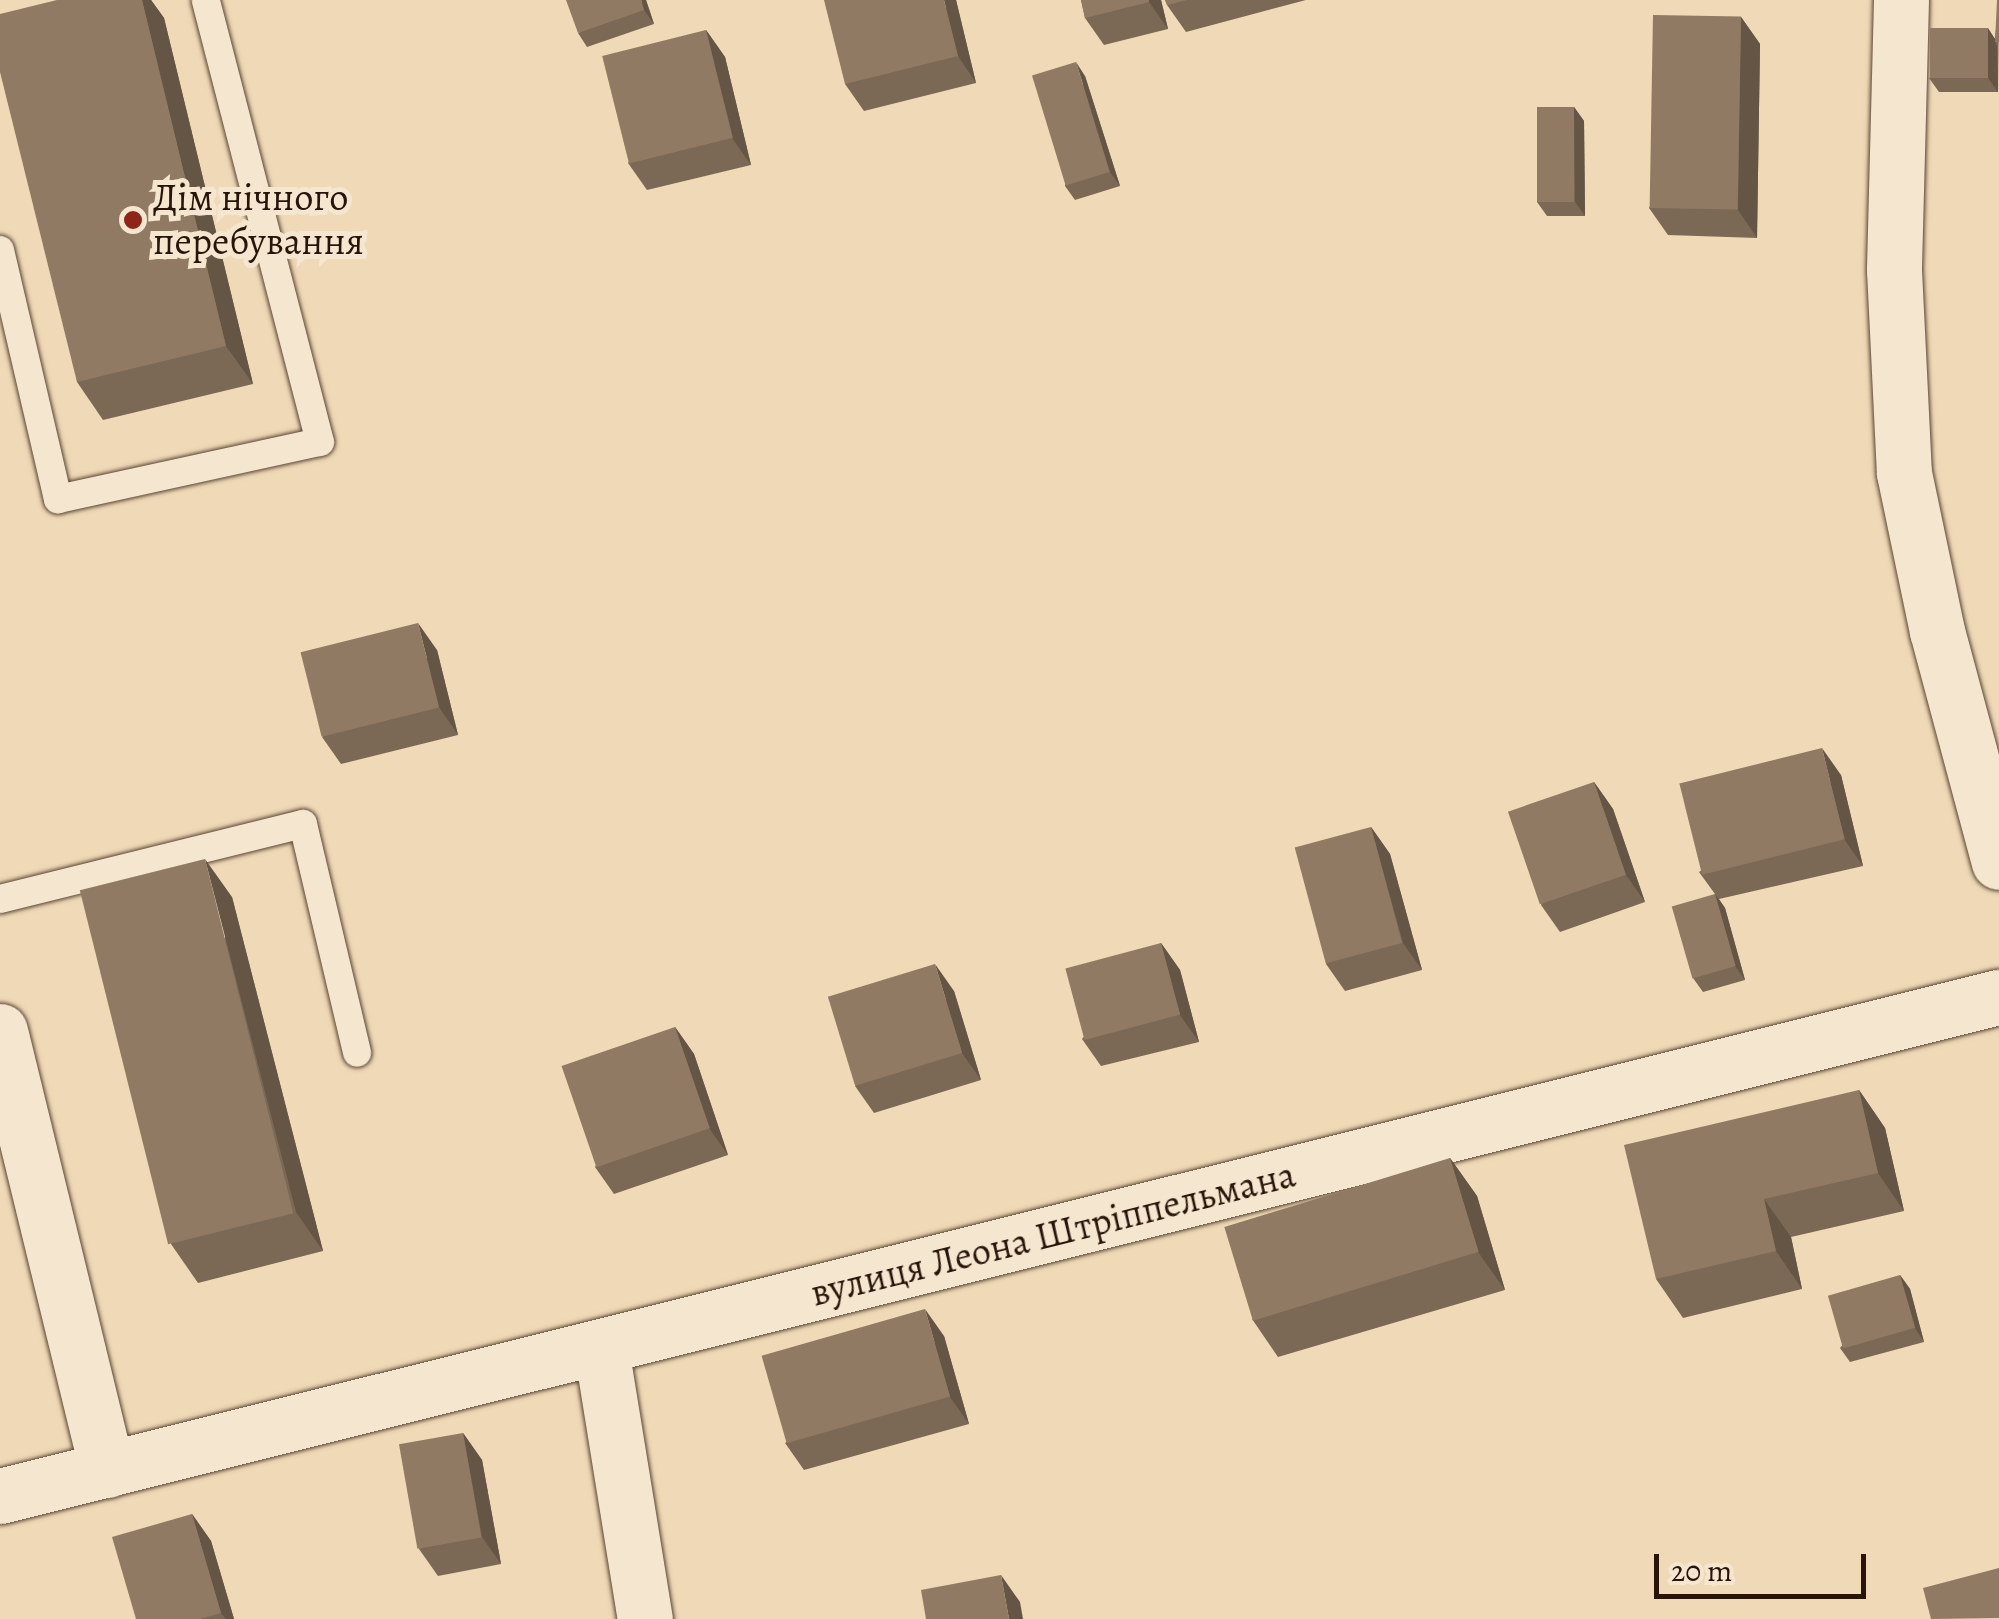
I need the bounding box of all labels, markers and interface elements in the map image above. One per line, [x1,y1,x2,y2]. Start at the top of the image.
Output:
place label: Дім нічного перебування [153,175,364,264]
marker: Дім нічного перебування [122,209,144,231]
street label: вулиця Леона Штріппельмана [806,1152,1300,1316]
scale bar [1659,1534,1872,1596]
text: 20 m [1671,1551,1732,1591]

